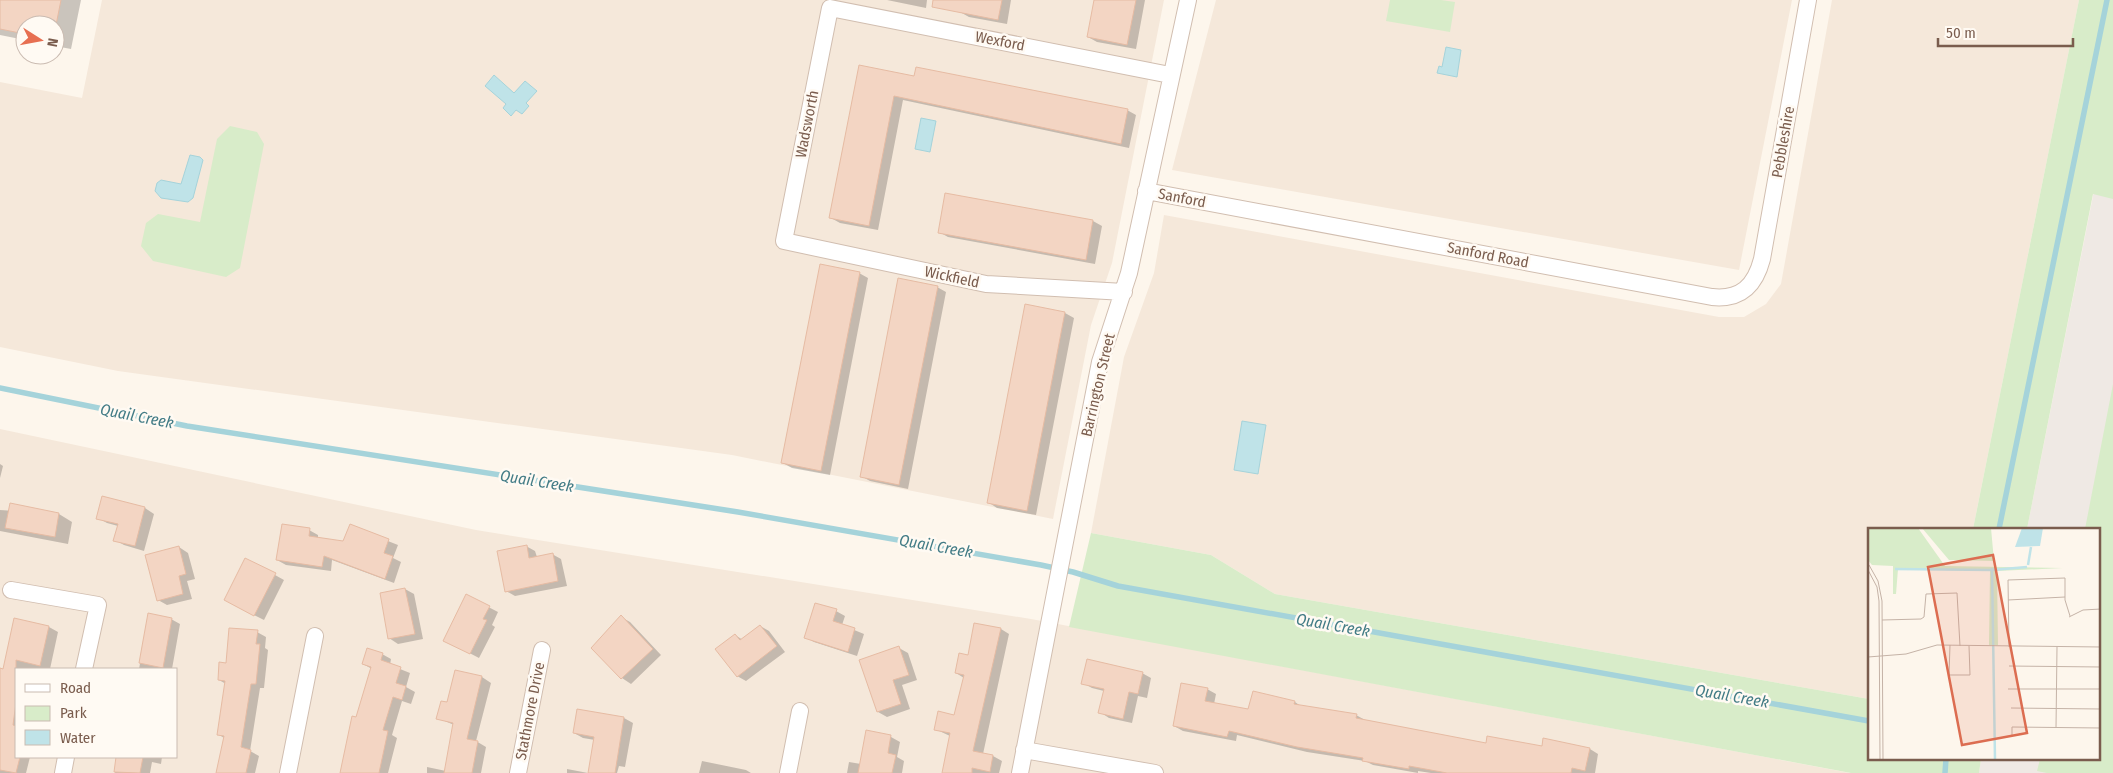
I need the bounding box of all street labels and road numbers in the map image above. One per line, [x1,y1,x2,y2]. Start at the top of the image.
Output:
street label: Wexford [974,27,1026,55]
street label: Wadsworth [792,89,822,159]
street label: Pebbleshire [1768,105,1798,179]
street label: Sanford [1157,185,1207,211]
street label: Sanford Road [1446,238,1530,272]
street label: Wickfield [923,262,981,292]
street label: Barrington Street [1077,331,1119,438]
street label: Stathmore Drive [512,661,548,761]

